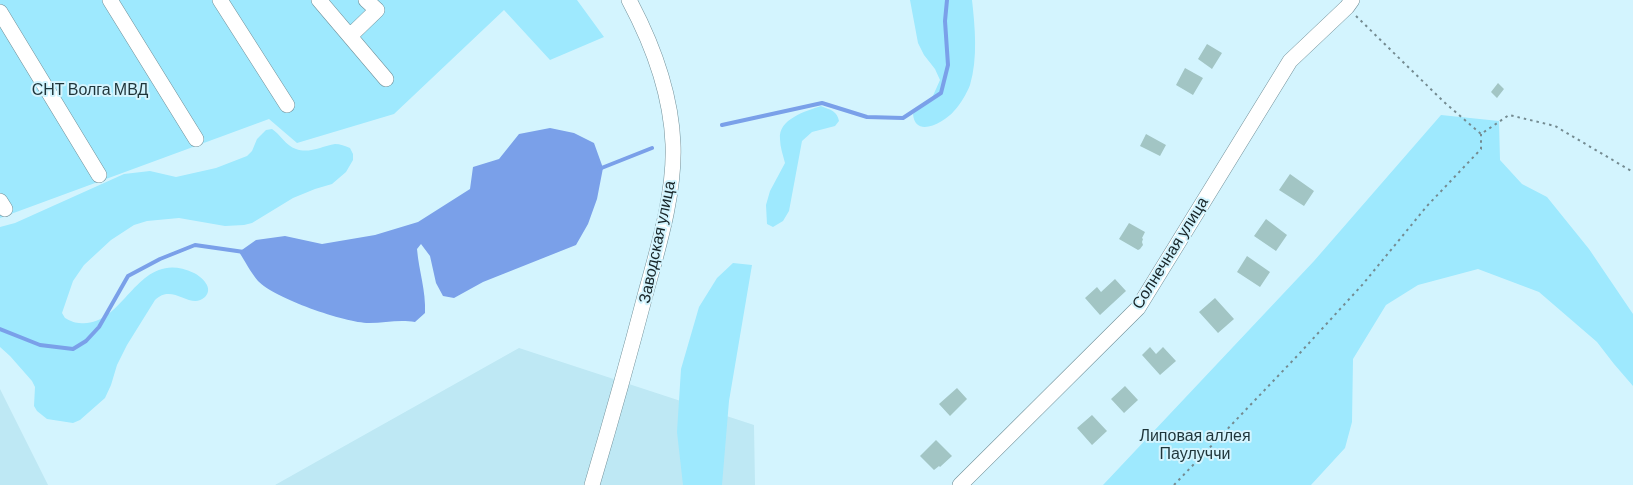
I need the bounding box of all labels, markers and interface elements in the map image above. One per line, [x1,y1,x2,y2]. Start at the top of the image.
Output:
park label: СНТ Волга МВД [32,80,148,100]
street label: Заводская улица [635,179,679,305]
street label: Солнечная улица [1128,193,1212,313]
park label: Липовая аллея Паулуччи [1139,426,1251,464]

